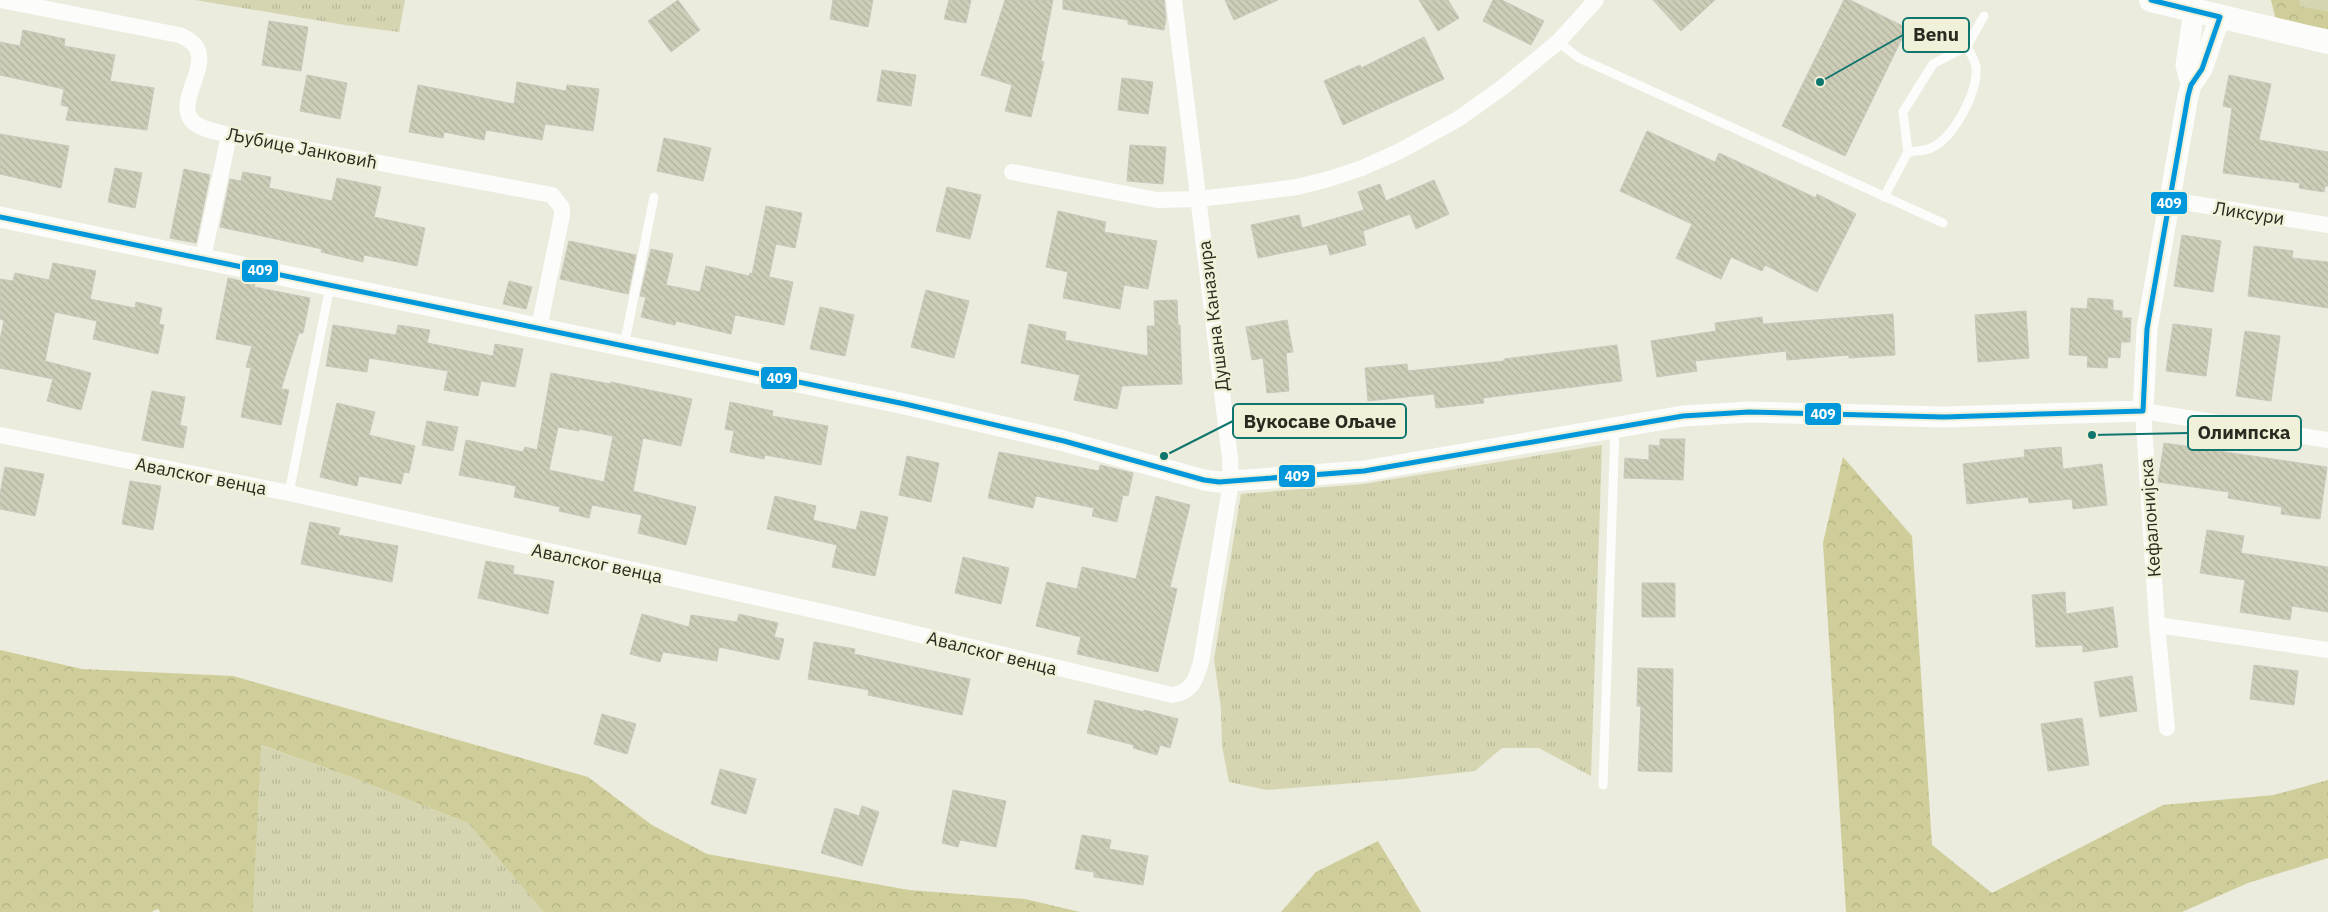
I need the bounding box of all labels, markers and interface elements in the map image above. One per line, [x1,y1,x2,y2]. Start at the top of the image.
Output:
callout: Benu [1903,18,1969,52]
text: Benu [1913,22,1959,46]
street label: Љубице Јанковић [225,122,379,174]
line badge: 409 [2150,191,2188,215]
text: 409 [2156,194,2182,212]
street label: Ликсури [2212,196,2286,230]
street label: Душана Каназира [1192,239,1234,393]
line badge: 409 [241,259,279,283]
text: 409 [247,261,273,279]
line badge: 409 [760,366,798,390]
text: 409 [766,369,792,387]
line badge: 409 [1804,402,1842,426]
callout: Вукосаве Ољаче [1233,404,1406,438]
text: 409 [1810,405,1836,423]
text: Вукосаве Ољаче [1244,409,1396,433]
callout: Олимпска [2188,416,2301,450]
text: Олимпска [2197,420,2291,444]
street label: Авалског венца [133,452,269,500]
street label: Кефалонијска [2134,457,2166,578]
line badge: 409 [1278,464,1316,488]
text: 409 [1284,467,1310,485]
street label: Авалског венца [529,538,665,588]
street label: Авалског венца [925,626,1060,680]

